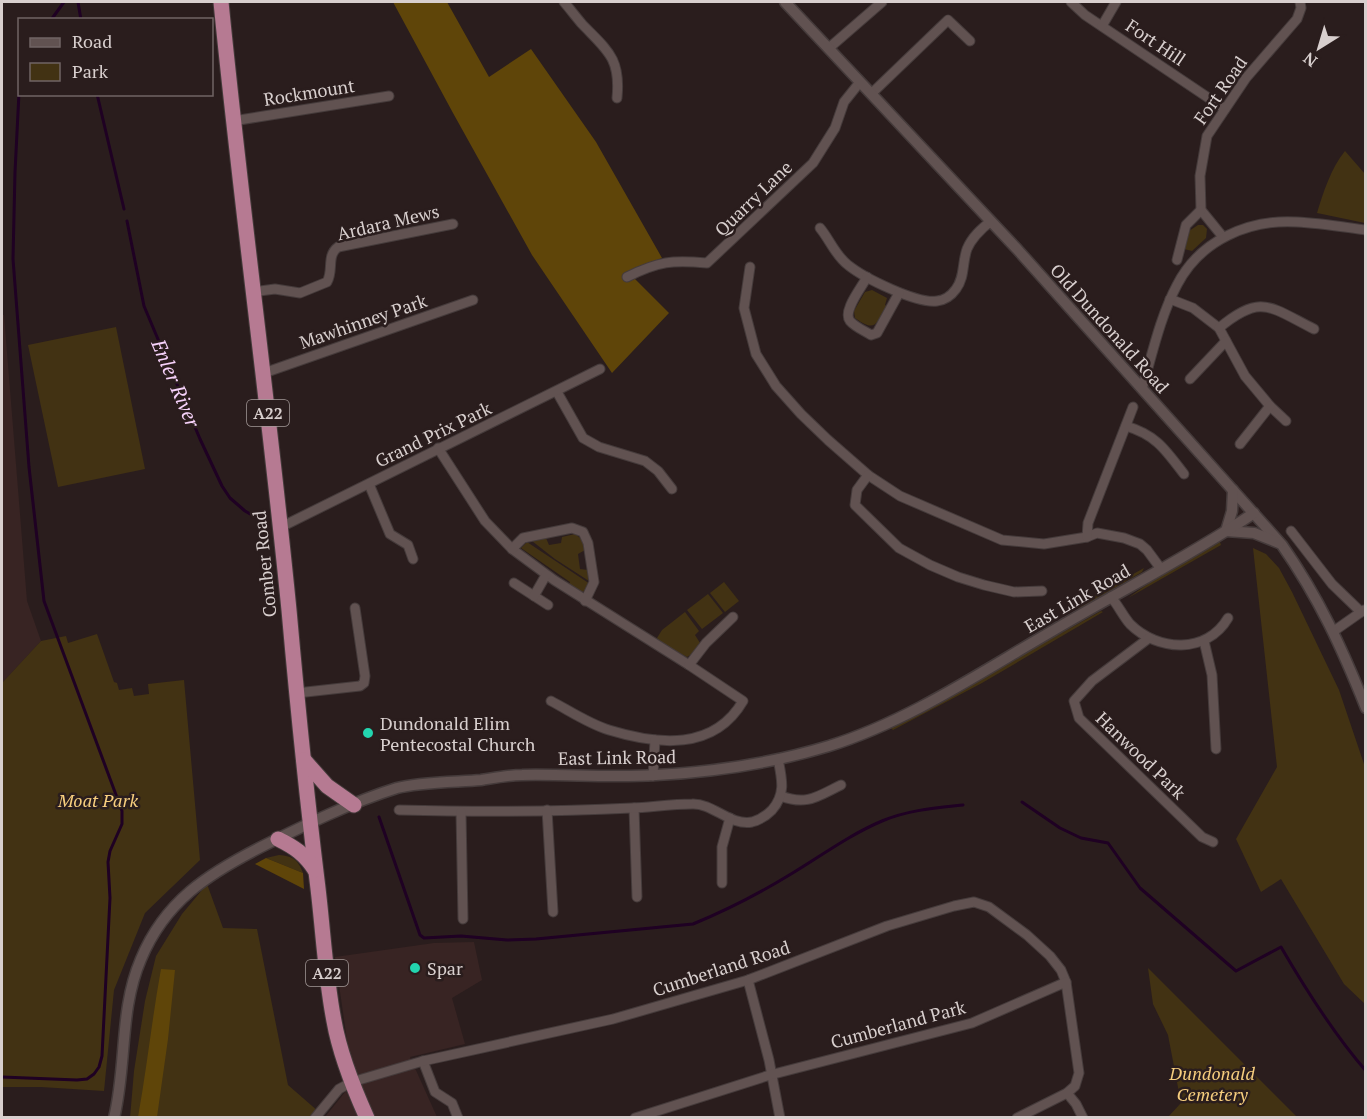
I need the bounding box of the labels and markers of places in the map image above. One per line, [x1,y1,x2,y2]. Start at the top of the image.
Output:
place label: Dundonald Elim Pentecostal Church [380,711,536,756]
marker: Dundonald Elim Pentecostal Church [361,726,375,740]
place label: Spar [427,956,463,980]
marker: Spar [408,961,422,975]

